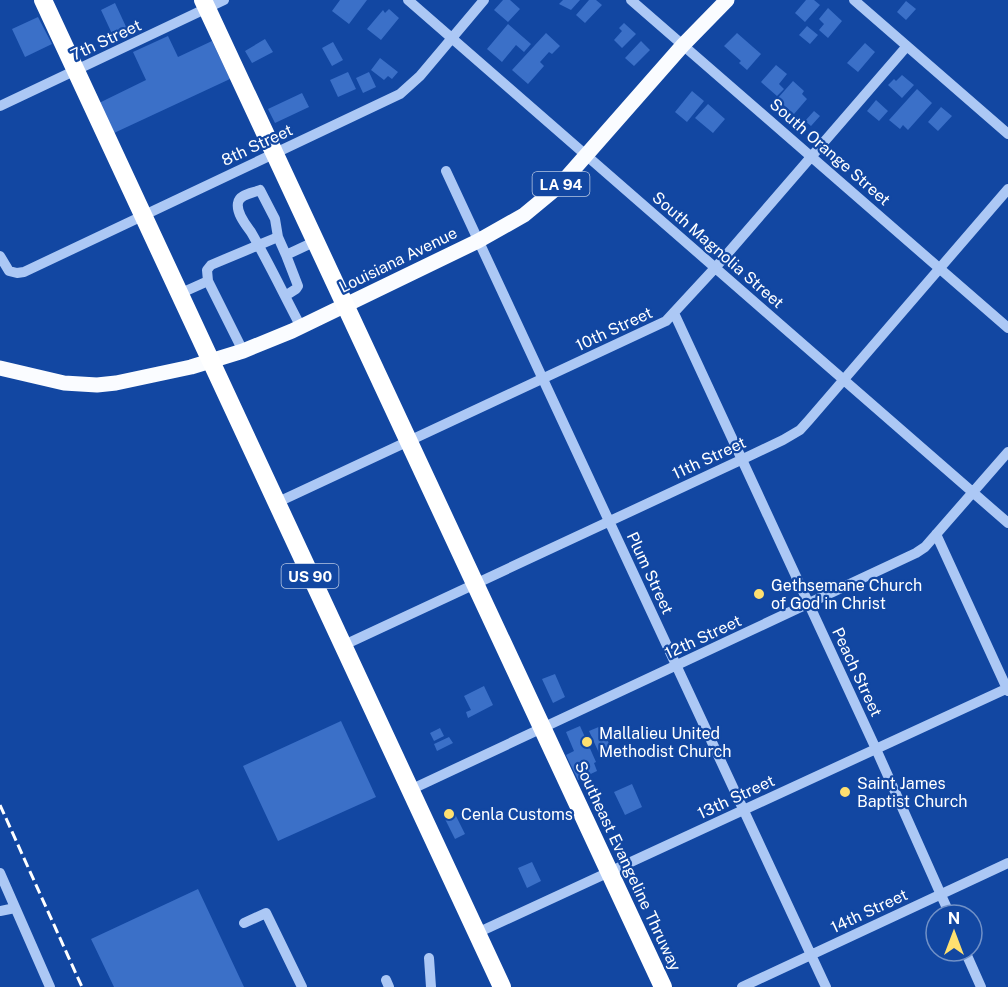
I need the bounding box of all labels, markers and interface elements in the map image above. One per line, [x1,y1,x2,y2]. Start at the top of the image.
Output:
street label: 7th Street [68,15,144,65]
street label: South Orange Street [766,95,894,209]
street label: 8th Street [218,120,296,170]
road number: LA 94 [532,172,590,196]
street label: South Magnolia Street [648,188,788,312]
street label: Louisiana Avenue [336,223,460,297]
street label: 10th Street [573,303,655,355]
street label: 11th Street [669,433,749,483]
street label: Plum Street [623,529,677,617]
road number: US 90 [282,564,338,588]
place label: Gethsemane Church of God in Christ [771,576,922,613]
marker: Gethsemane Church of God in Christ [752,587,766,601]
street label: 12th Street [662,611,744,663]
street label: Peach Street [828,624,886,720]
place label: Mallalieu United Methodist Church [599,724,731,761]
marker: Mallalieu United Methodist Church [580,735,594,749]
street label: Southeast Evangeline Thruway [571,758,685,974]
street label: 13th Street [695,771,777,823]
place label: Saint James Baptist Church [857,774,968,811]
marker: Saint James Baptist Church [838,785,852,799]
place label: Cenla Customs [461,805,573,824]
marker: Cenla Customs [442,807,456,821]
street label: 14th Street [828,885,910,937]
north arrow [924,903,984,963]
text: N [948,909,960,928]

